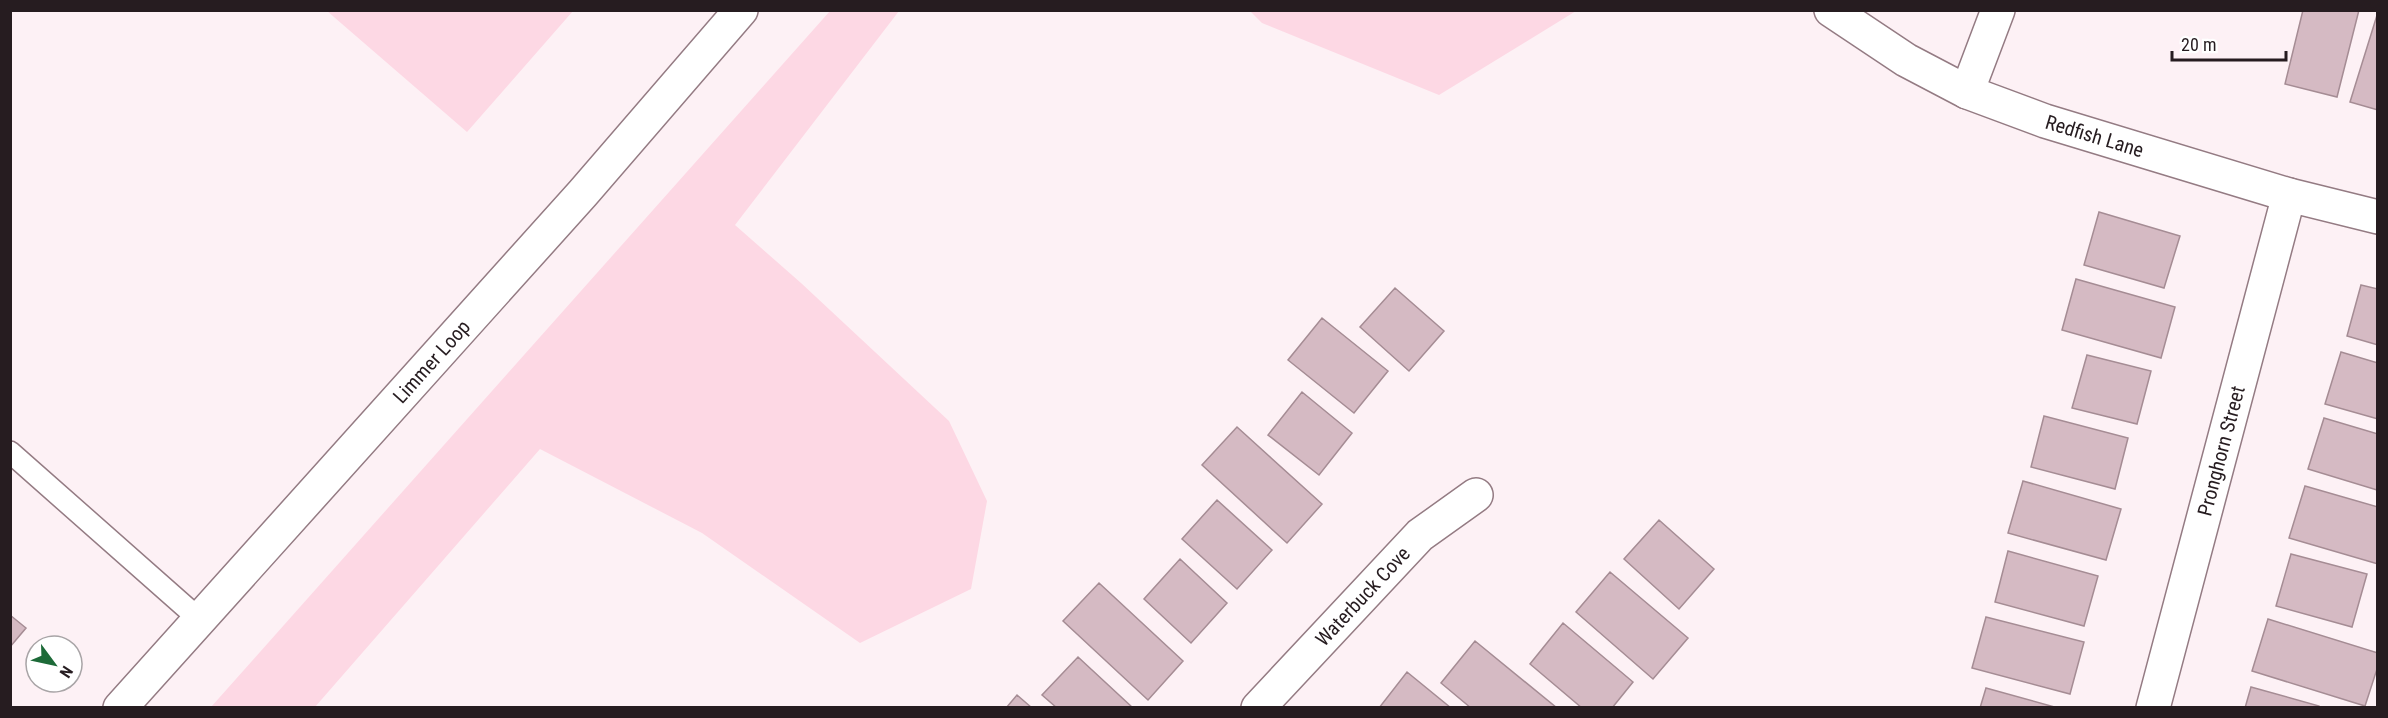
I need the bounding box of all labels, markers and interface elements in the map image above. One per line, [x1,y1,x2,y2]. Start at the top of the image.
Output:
scale bar [2172,24,2286,62]
text: 20 m [2181,34,2216,55]
street label: Redfish Lane [2043,110,2146,162]
street label: Limmer Loop [388,315,475,408]
street label: Pronghorn Street [2192,383,2250,519]
street label: Waterbuck Cove [1310,542,1415,651]
north arrow [24,634,84,694]
text: N [56,663,77,681]

